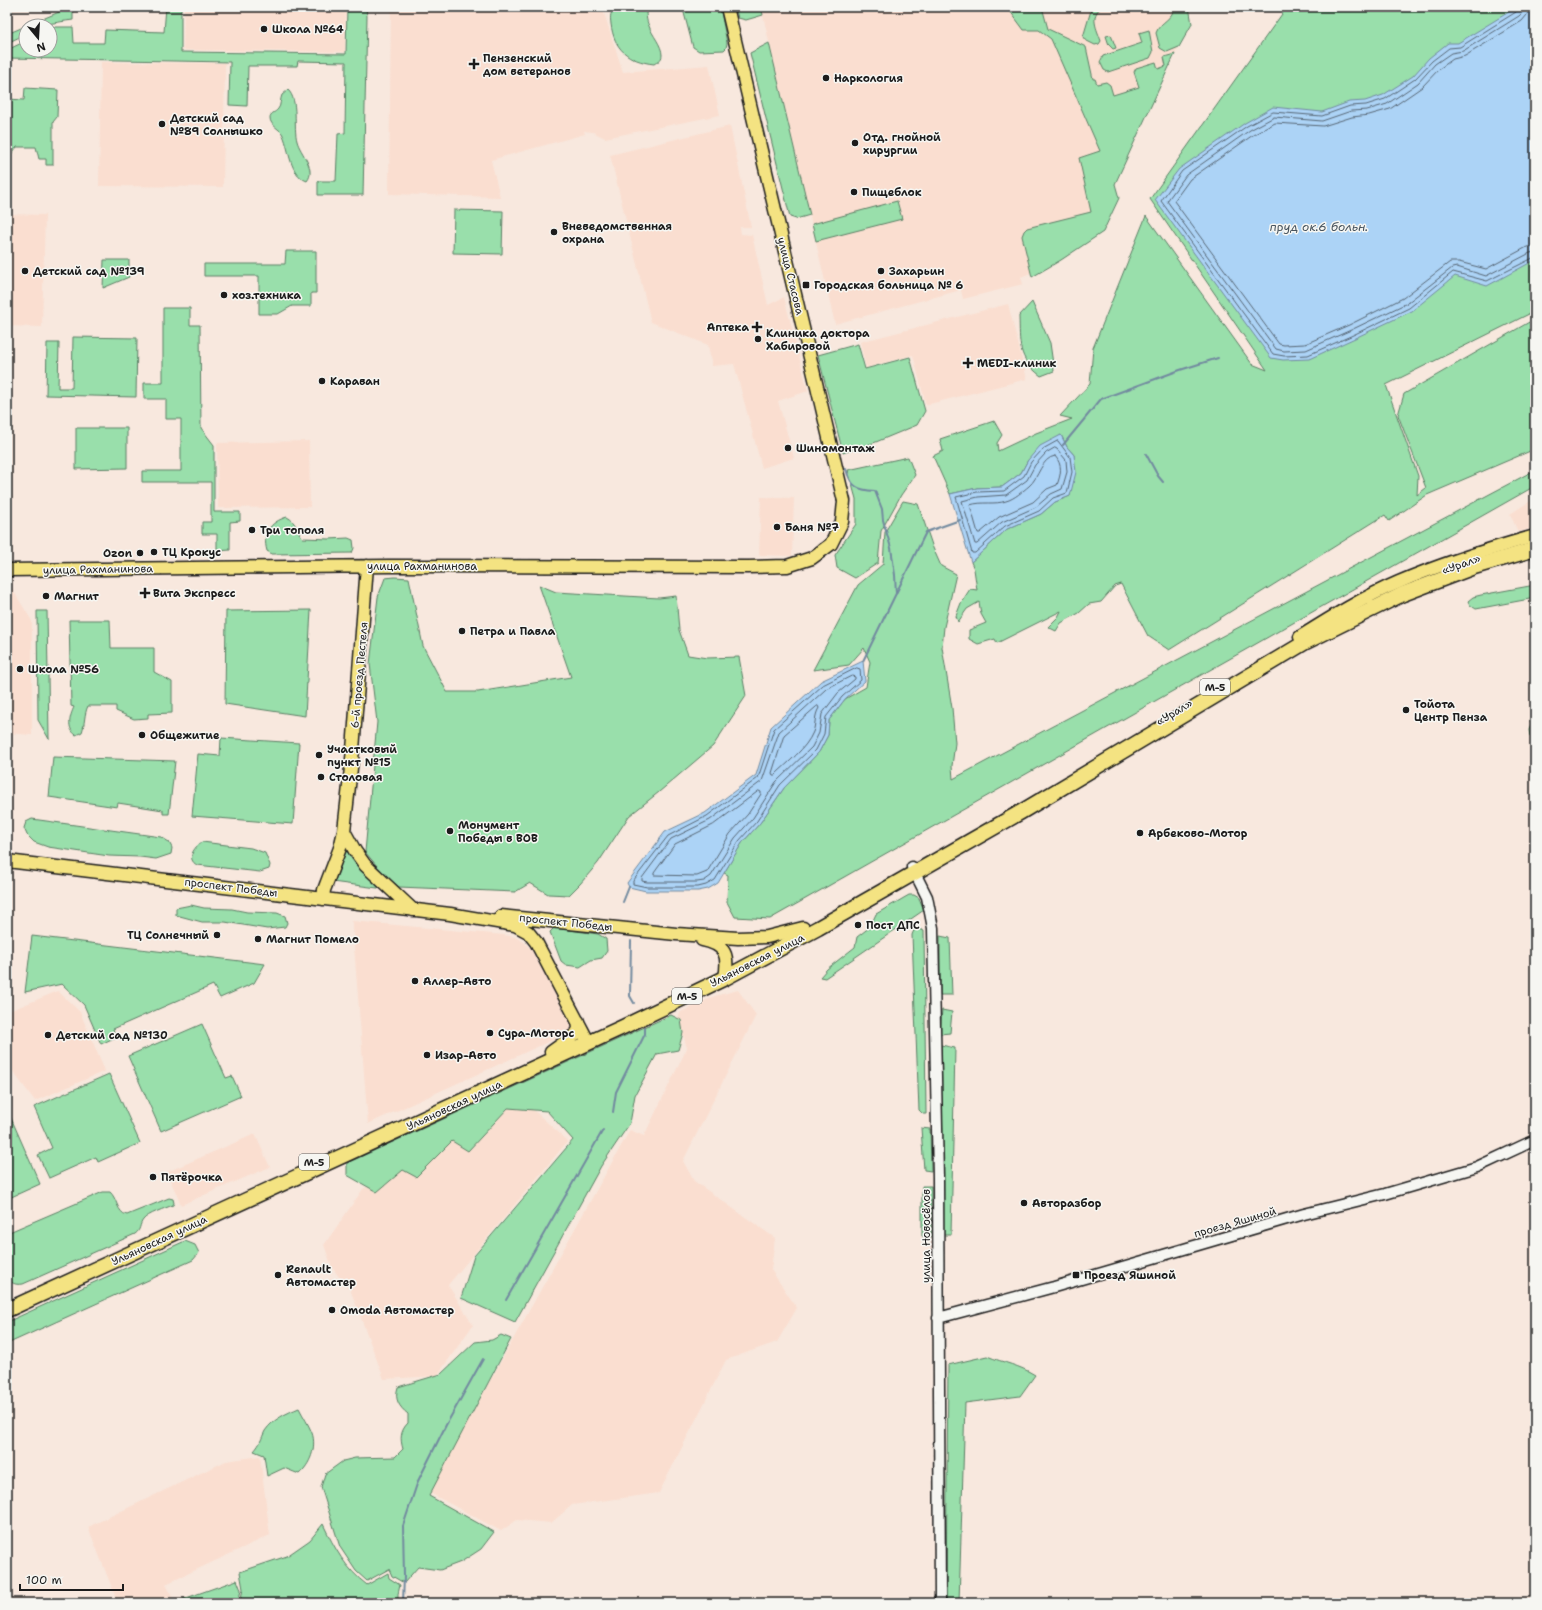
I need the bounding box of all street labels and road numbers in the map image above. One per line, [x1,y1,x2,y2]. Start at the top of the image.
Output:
street label: улица Стасова [774,236,807,317]
street label: «Урал» [1440,551,1482,578]
street label: улица Рахманинова [367,559,477,574]
street label: улица Рахманинова [43,561,153,578]
street label: 6-й проезд Пестеля [347,621,372,729]
road number: М-5 [1200,679,1230,695]
street label: «Урал» [1153,696,1195,729]
street label: проспект Победы [184,874,278,901]
street label: проспект Победы [519,910,613,935]
street label: Ульяновская улица [708,930,807,991]
road number: М-5 [672,988,702,1004]
street label: Ульяновская улица [404,1077,505,1134]
road number: М-5 [299,1154,329,1170]
street label: улица Новосёлов [919,1189,934,1283]
street label: проезд Яшиной [1192,1204,1278,1241]
street label: Ульяновская улица [109,1212,210,1269]

